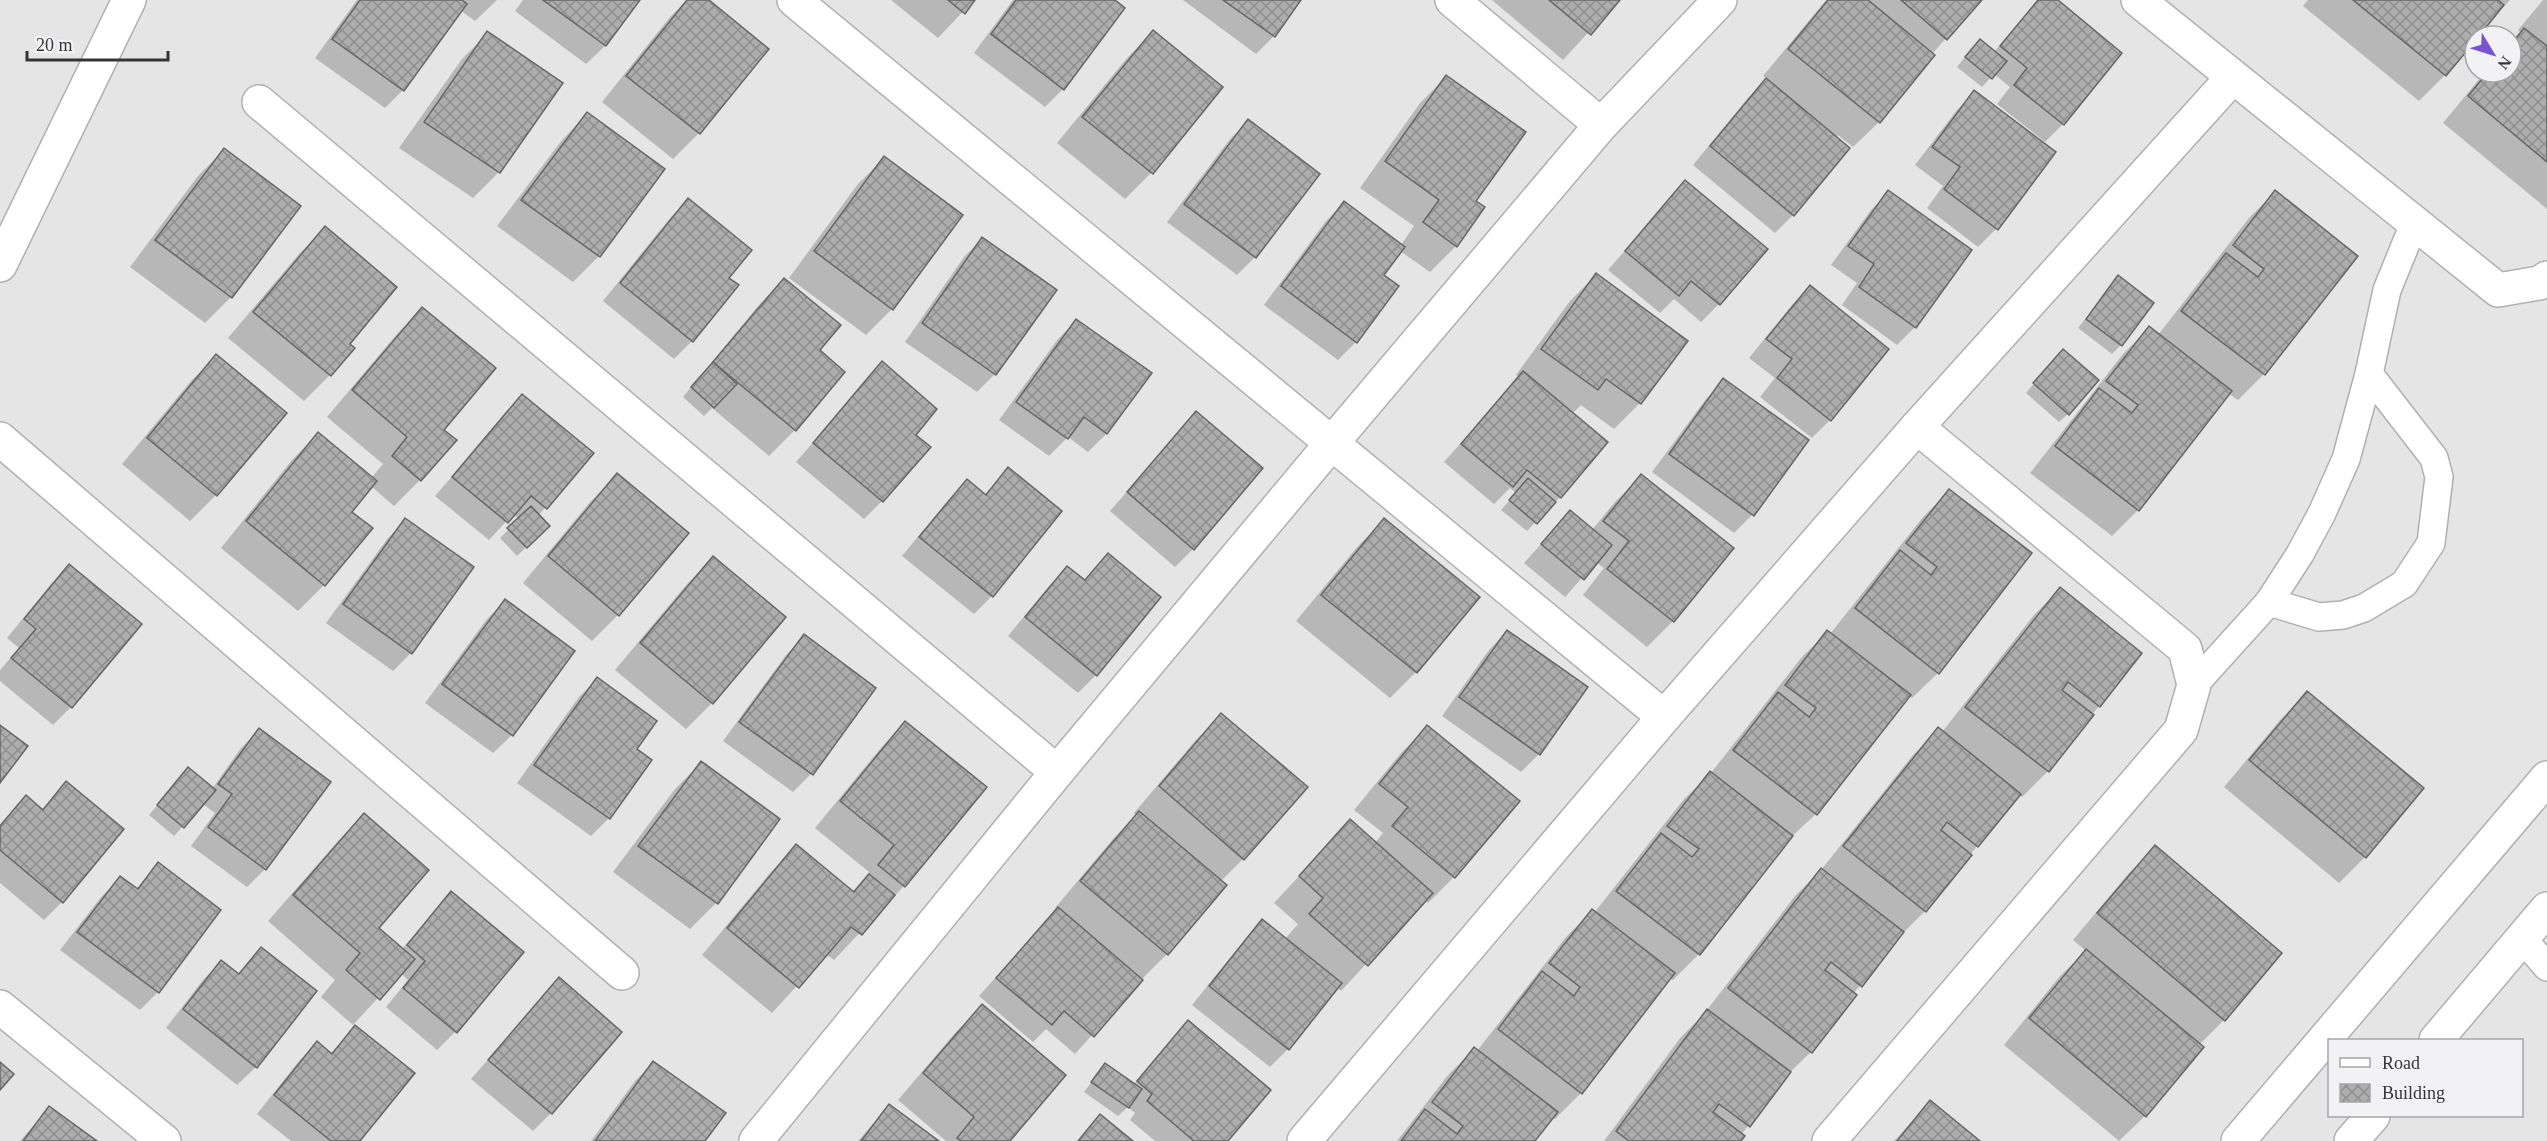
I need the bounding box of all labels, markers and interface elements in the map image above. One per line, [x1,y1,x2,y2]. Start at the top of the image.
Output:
scale bar [27,24,168,62]
north arrow [2463,24,2523,84]
text: 20 m [36,35,73,55]
text: N [2494,53,2515,73]
legend [2328,1039,2523,1117]
text: Road [2382,1053,2420,1073]
text: Building [2382,1083,2445,1103]

